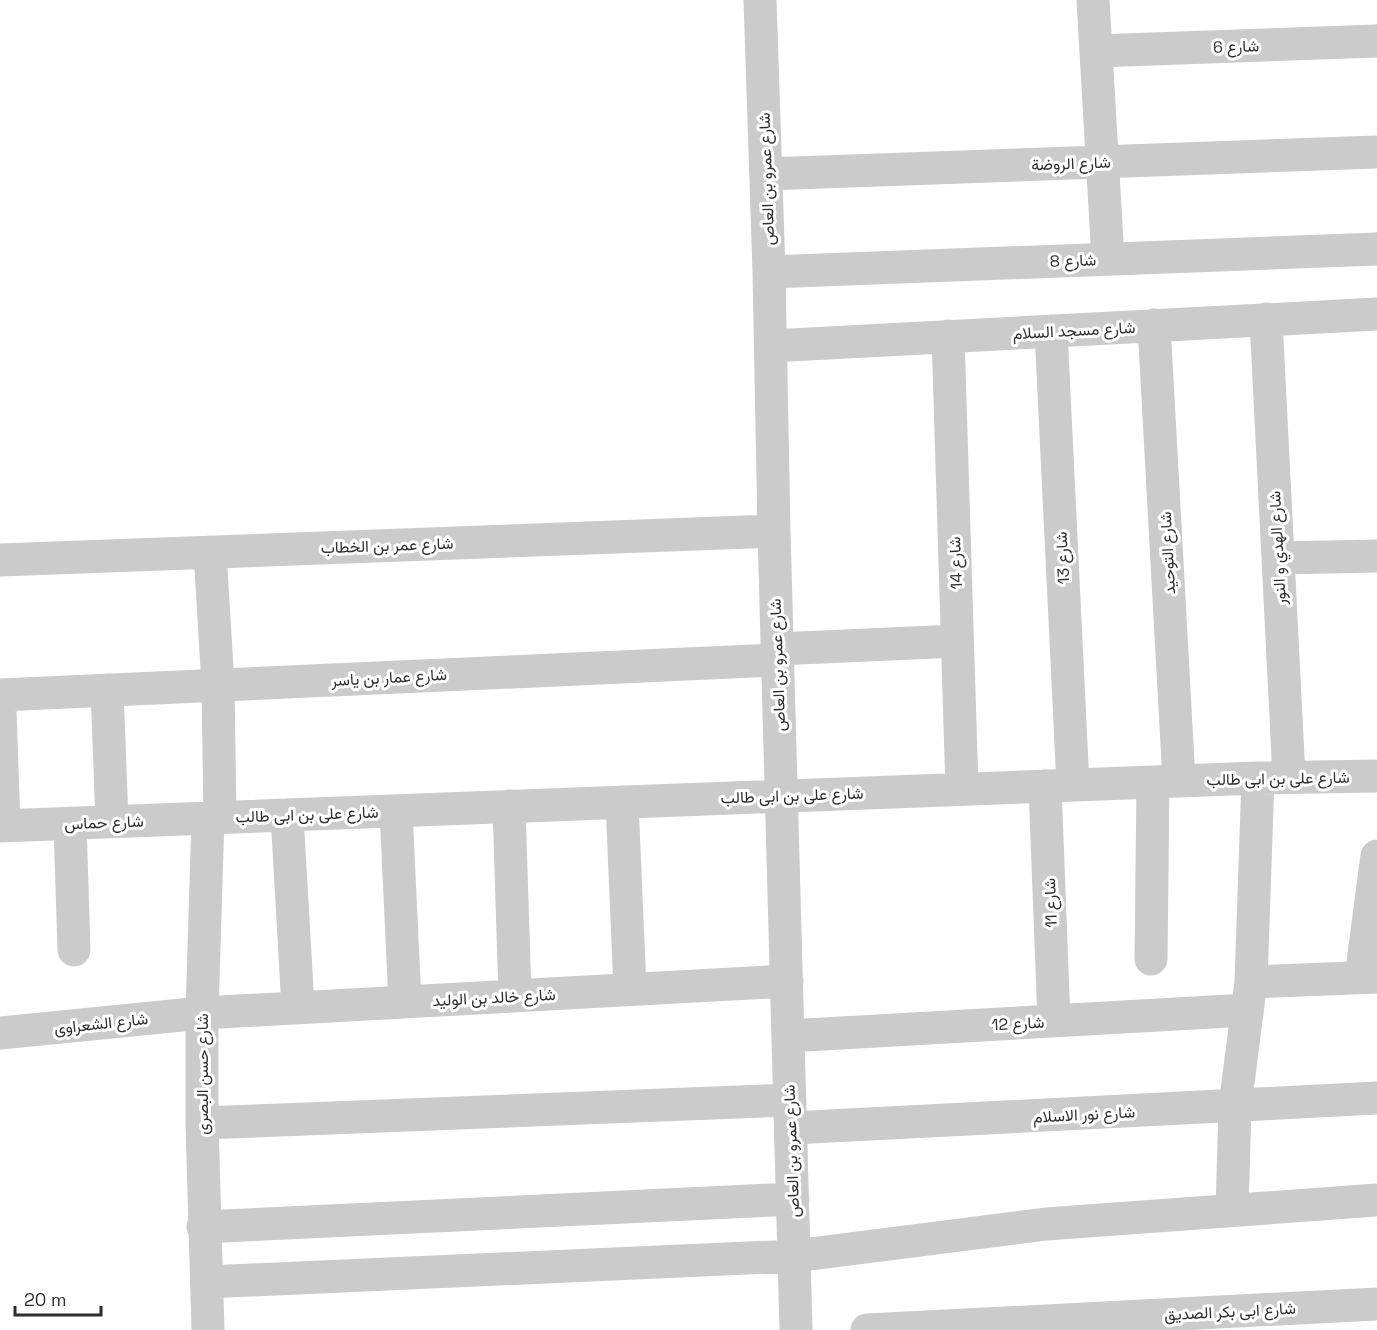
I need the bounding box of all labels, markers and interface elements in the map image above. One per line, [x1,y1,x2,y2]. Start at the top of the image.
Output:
street label: شارع 6 [1213,35,1259,59]
street label: شارع عمرو بن العاص [754,112,780,246]
street label: شارع الروضة [1031,152,1111,176]
street label: شارع 8 [1050,249,1097,273]
street label: شارع مسجد السلام [1012,317,1136,345]
street label: شارع الهدي و النور [1264,490,1294,606]
street label: شارع التوحيد [1155,511,1181,595]
street label: شارع 13 [1051,531,1075,585]
street label: شارع عمر بن الخطاب [320,533,454,559]
street label: شارع 14 [944,536,968,590]
street label: شارع عمرو بن العاص [765,598,791,732]
street label: شارع عمار بن ياسر [330,664,448,692]
street label: شارع على بن ابى طالب [1206,767,1350,791]
street label: شارع على بن ابى طالب [720,783,864,809]
street label: شارع على بن ابى طالب [235,802,379,828]
street label: شارع حماس [64,811,144,835]
street label: شارع 11 [1039,878,1063,928]
street label: شارع خالد بن الوليد [432,984,556,1012]
street label: شارع الشعراوى [53,1008,149,1040]
street label: شارع 12 [991,1012,1045,1036]
street label: شارع حسن البصرى [192,1013,214,1135]
street label: شارع عمرو بن العاص [779,1084,805,1218]
street label: شارع نور الاسلام [1032,1101,1136,1129]
scale bar [15,1279,100,1317]
text: 20 m [24,1288,67,1311]
street label: شارع ابى بكر الصديق [1164,1298,1296,1326]

